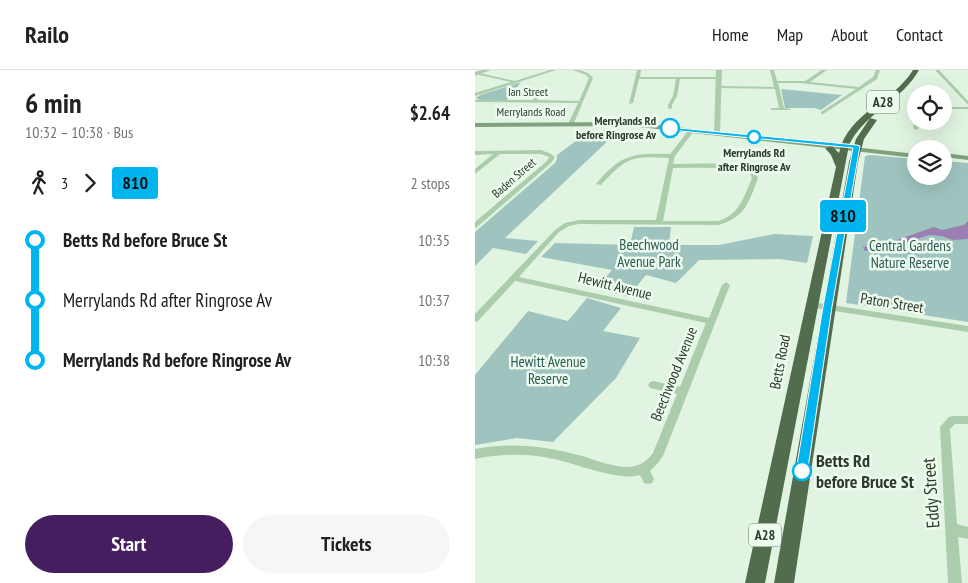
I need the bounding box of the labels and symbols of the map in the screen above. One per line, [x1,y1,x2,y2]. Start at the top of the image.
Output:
street label: Ian Street [508,84,549,99]
road number: A28 [867,91,899,114]
street label: Merrylands Road [497,104,565,119]
place label: Merrylands Rd before Ringrose Av [576,113,656,142]
marker: Merrylands Rd before Ringrose Av [660,118,680,138]
marker: Merrylands Rd after Ringrose Av [747,130,761,144]
place label: Merrylands Rd after Ringrose Av [718,145,791,174]
street label: Baden Street [489,154,539,201]
line badge: 810 [814,200,872,232]
park label: Beechwood Avenue Park [617,235,681,271]
park label: Central Gardens Nature Reserve [869,236,951,272]
street label: Hewitt Avenue [576,267,654,304]
street label: Paton Street [859,288,925,317]
street label: Beechwood Avenue [646,324,701,424]
street label: Betts Road [765,333,794,391]
park label: Hewitt Avenue Reserve [510,352,586,388]
place label: Betts Rd before Bruce St [816,449,915,493]
street label: Eddy Street [917,457,944,529]
marker: Betts Rd before Bruce St [792,461,812,481]
road number: A28 [749,524,781,546]

